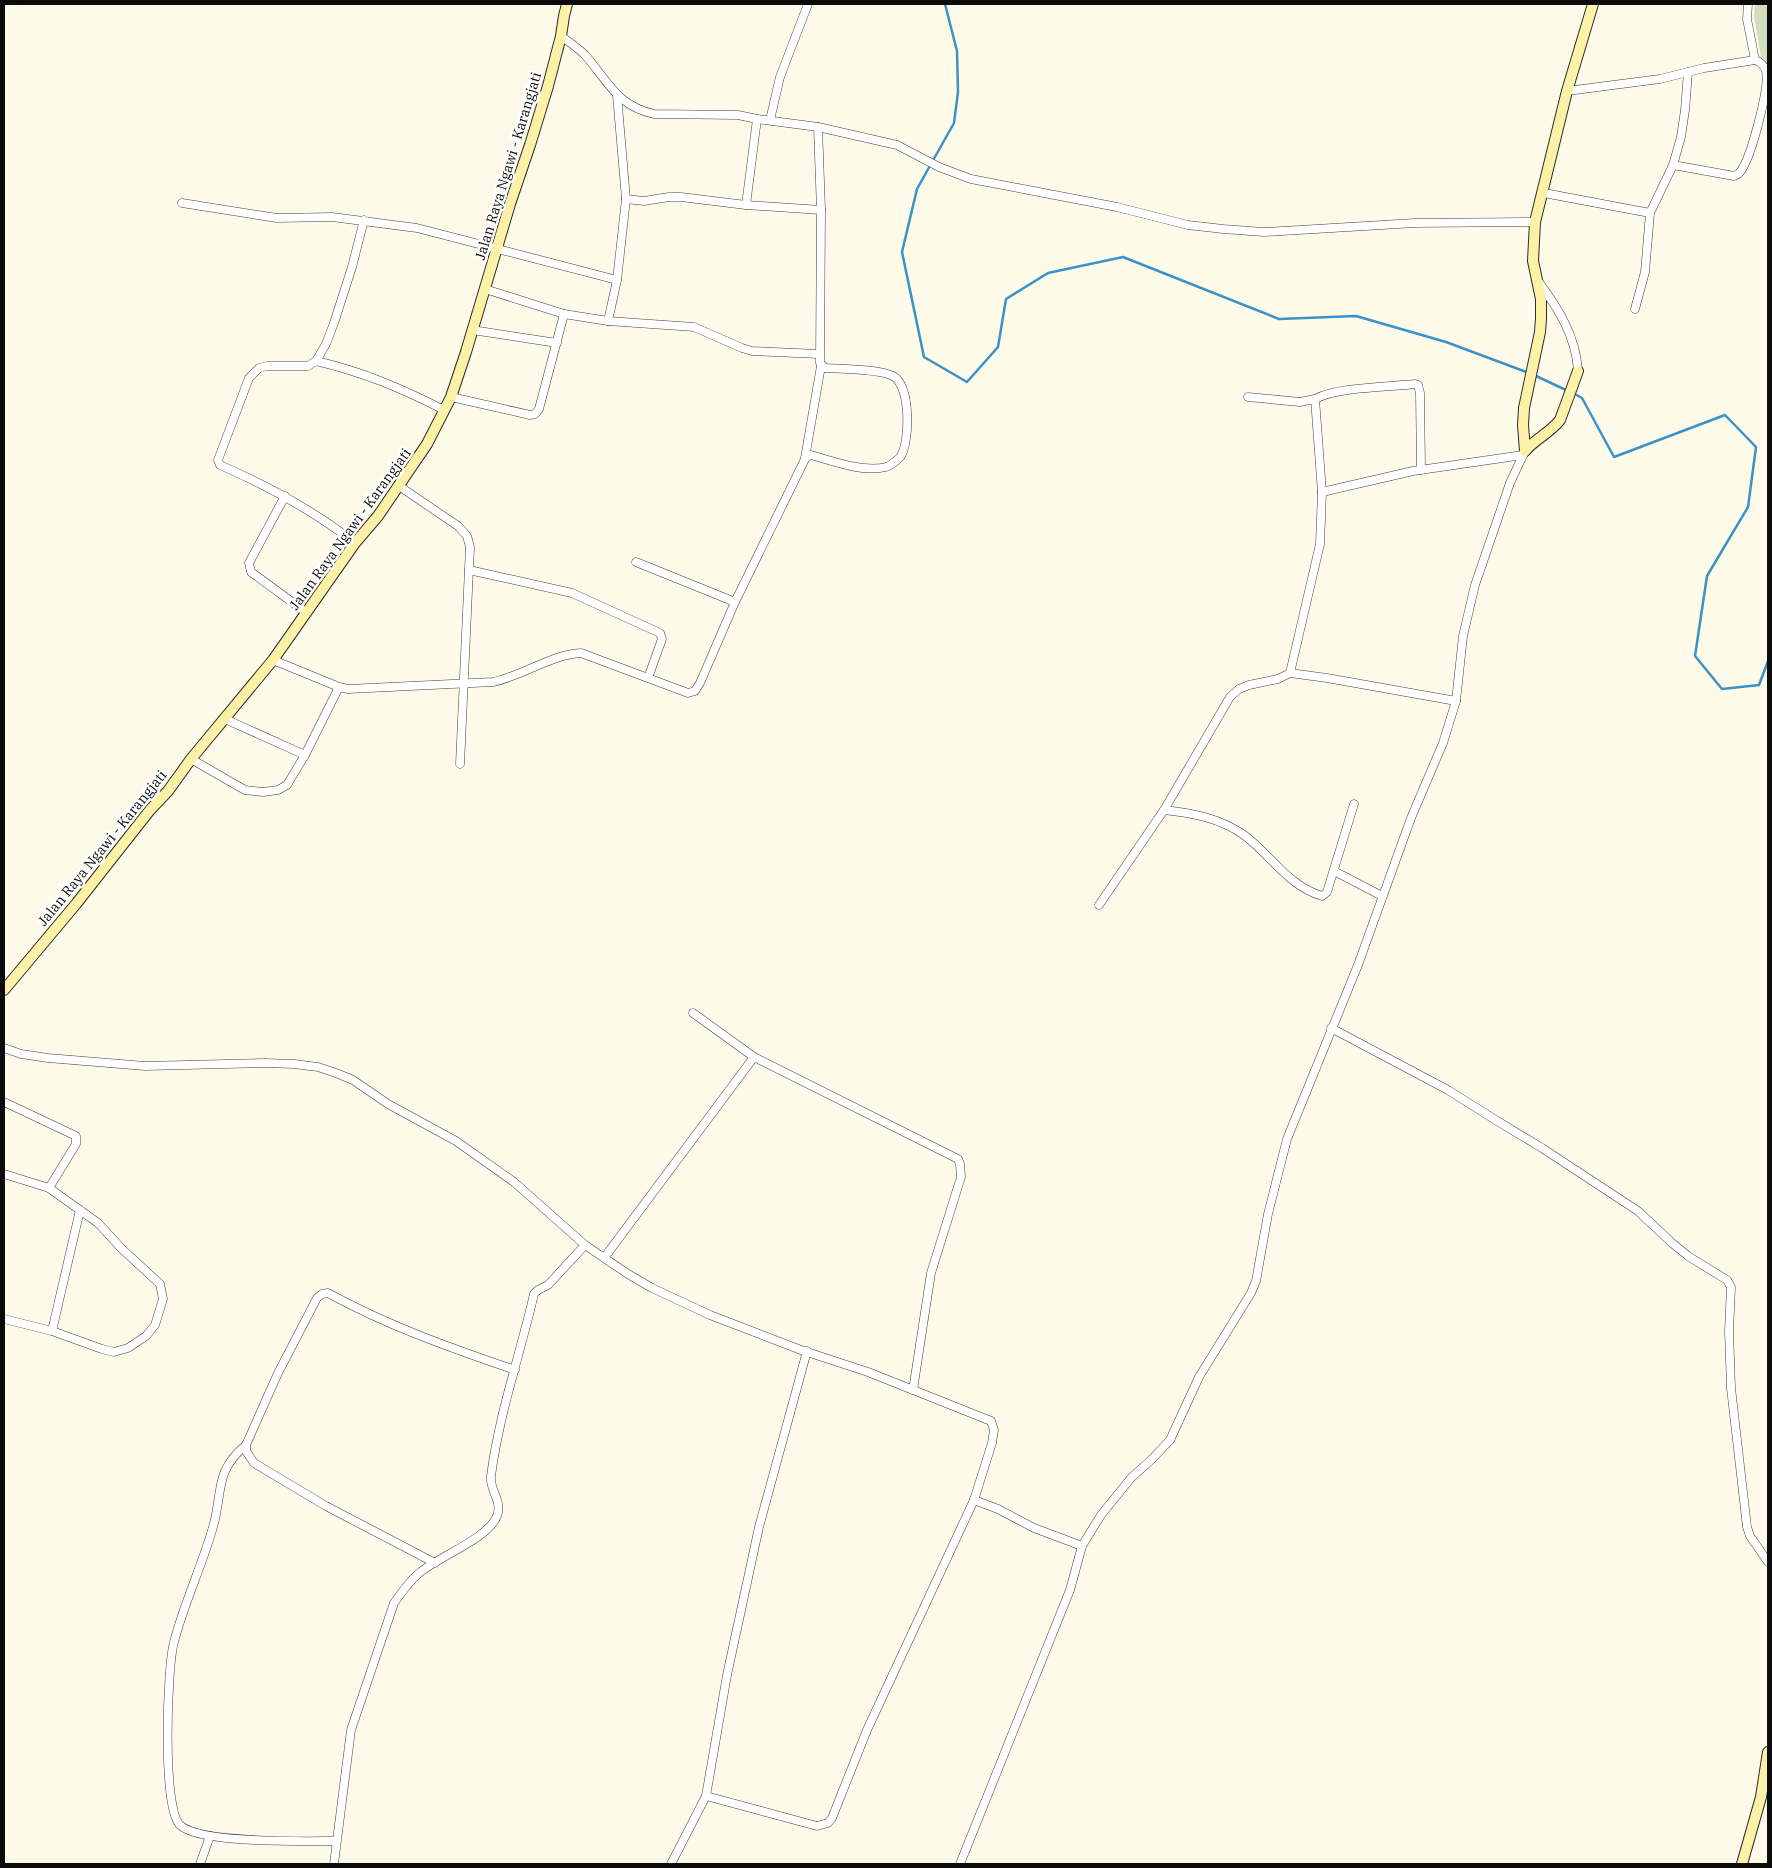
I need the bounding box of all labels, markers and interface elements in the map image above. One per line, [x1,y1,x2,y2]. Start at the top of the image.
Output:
street label: Jalan Raya Ngawi - Karangjati [471,70,545,262]
street label: Jalan Raya Ngawi - Karangjati [285,445,415,613]
street label: Jalan Raya Ngawi - Karangjati [34,766,170,930]

